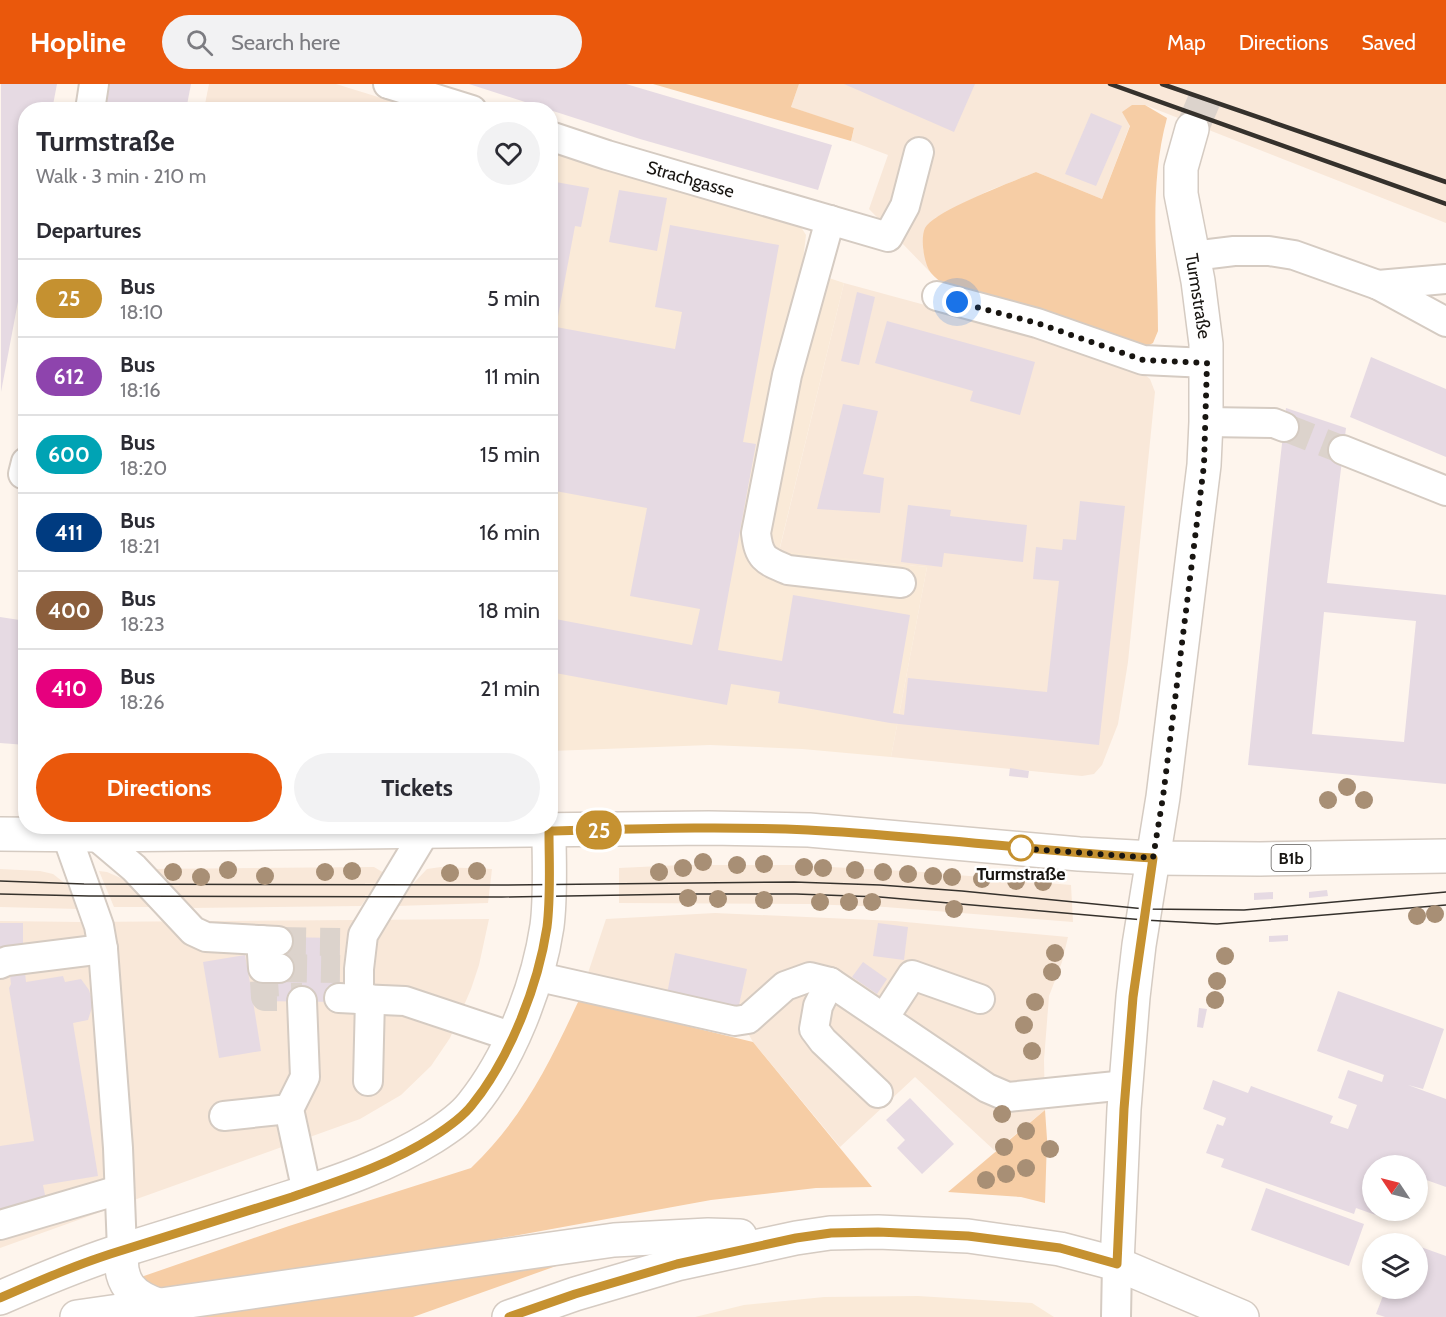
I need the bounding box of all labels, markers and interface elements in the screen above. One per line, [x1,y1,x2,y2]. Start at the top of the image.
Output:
search box [162,15,582,69]
text: Hopline [30,25,126,59]
icon: search [183,26,216,59]
text: Search here [231,29,340,56]
text: Map [1167,30,1206,55]
text: Directions [1239,30,1328,55]
text: Saved [1361,30,1416,55]
button: heart [477,122,540,185]
text: Turmstraße [36,124,175,158]
street label: Strachgasse [644,156,737,203]
text: Walk · 3 min · 210 m [36,164,206,188]
text: Departures [36,217,141,244]
street label: Turmstraße [1180,252,1216,340]
text: Bus [120,273,155,300]
text: 5 min [487,285,540,312]
text: 25 [58,286,80,311]
your location [942,287,972,317]
text: 18:10 [120,300,163,324]
text: Bus [120,351,155,378]
text: 11 min [484,363,540,390]
text: 612 [54,364,84,389]
text: 18:16 [120,378,161,402]
text: Bus [120,429,155,456]
text: 15 min [480,441,540,468]
text: 600 [48,442,90,467]
text: 18:20 [120,456,167,480]
text: Bus [120,507,155,534]
text: 16 min [479,519,540,546]
text: 411 [55,520,83,545]
text: 18:21 [120,534,160,558]
text: Bus [121,585,156,612]
text: 18 min [478,597,540,624]
text: 400 [48,598,91,623]
text: 18:23 [121,612,165,636]
text: Bus [120,663,155,690]
text: 21 min [480,675,540,702]
text: 410 [51,676,87,701]
text: 18:26 [120,690,165,714]
button: Directions [36,753,282,822]
button: Tickets [294,753,540,822]
line badge: 25 [572,810,626,850]
text: 25 [588,818,610,843]
marker: Turmstraße [1008,835,1034,861]
road number: B1b [1272,845,1310,871]
place label: Turmstraße [976,863,1066,885]
north arrow [1362,1155,1428,1221]
map controls [1362,1155,1428,1299]
button: layers [1362,1233,1428,1299]

